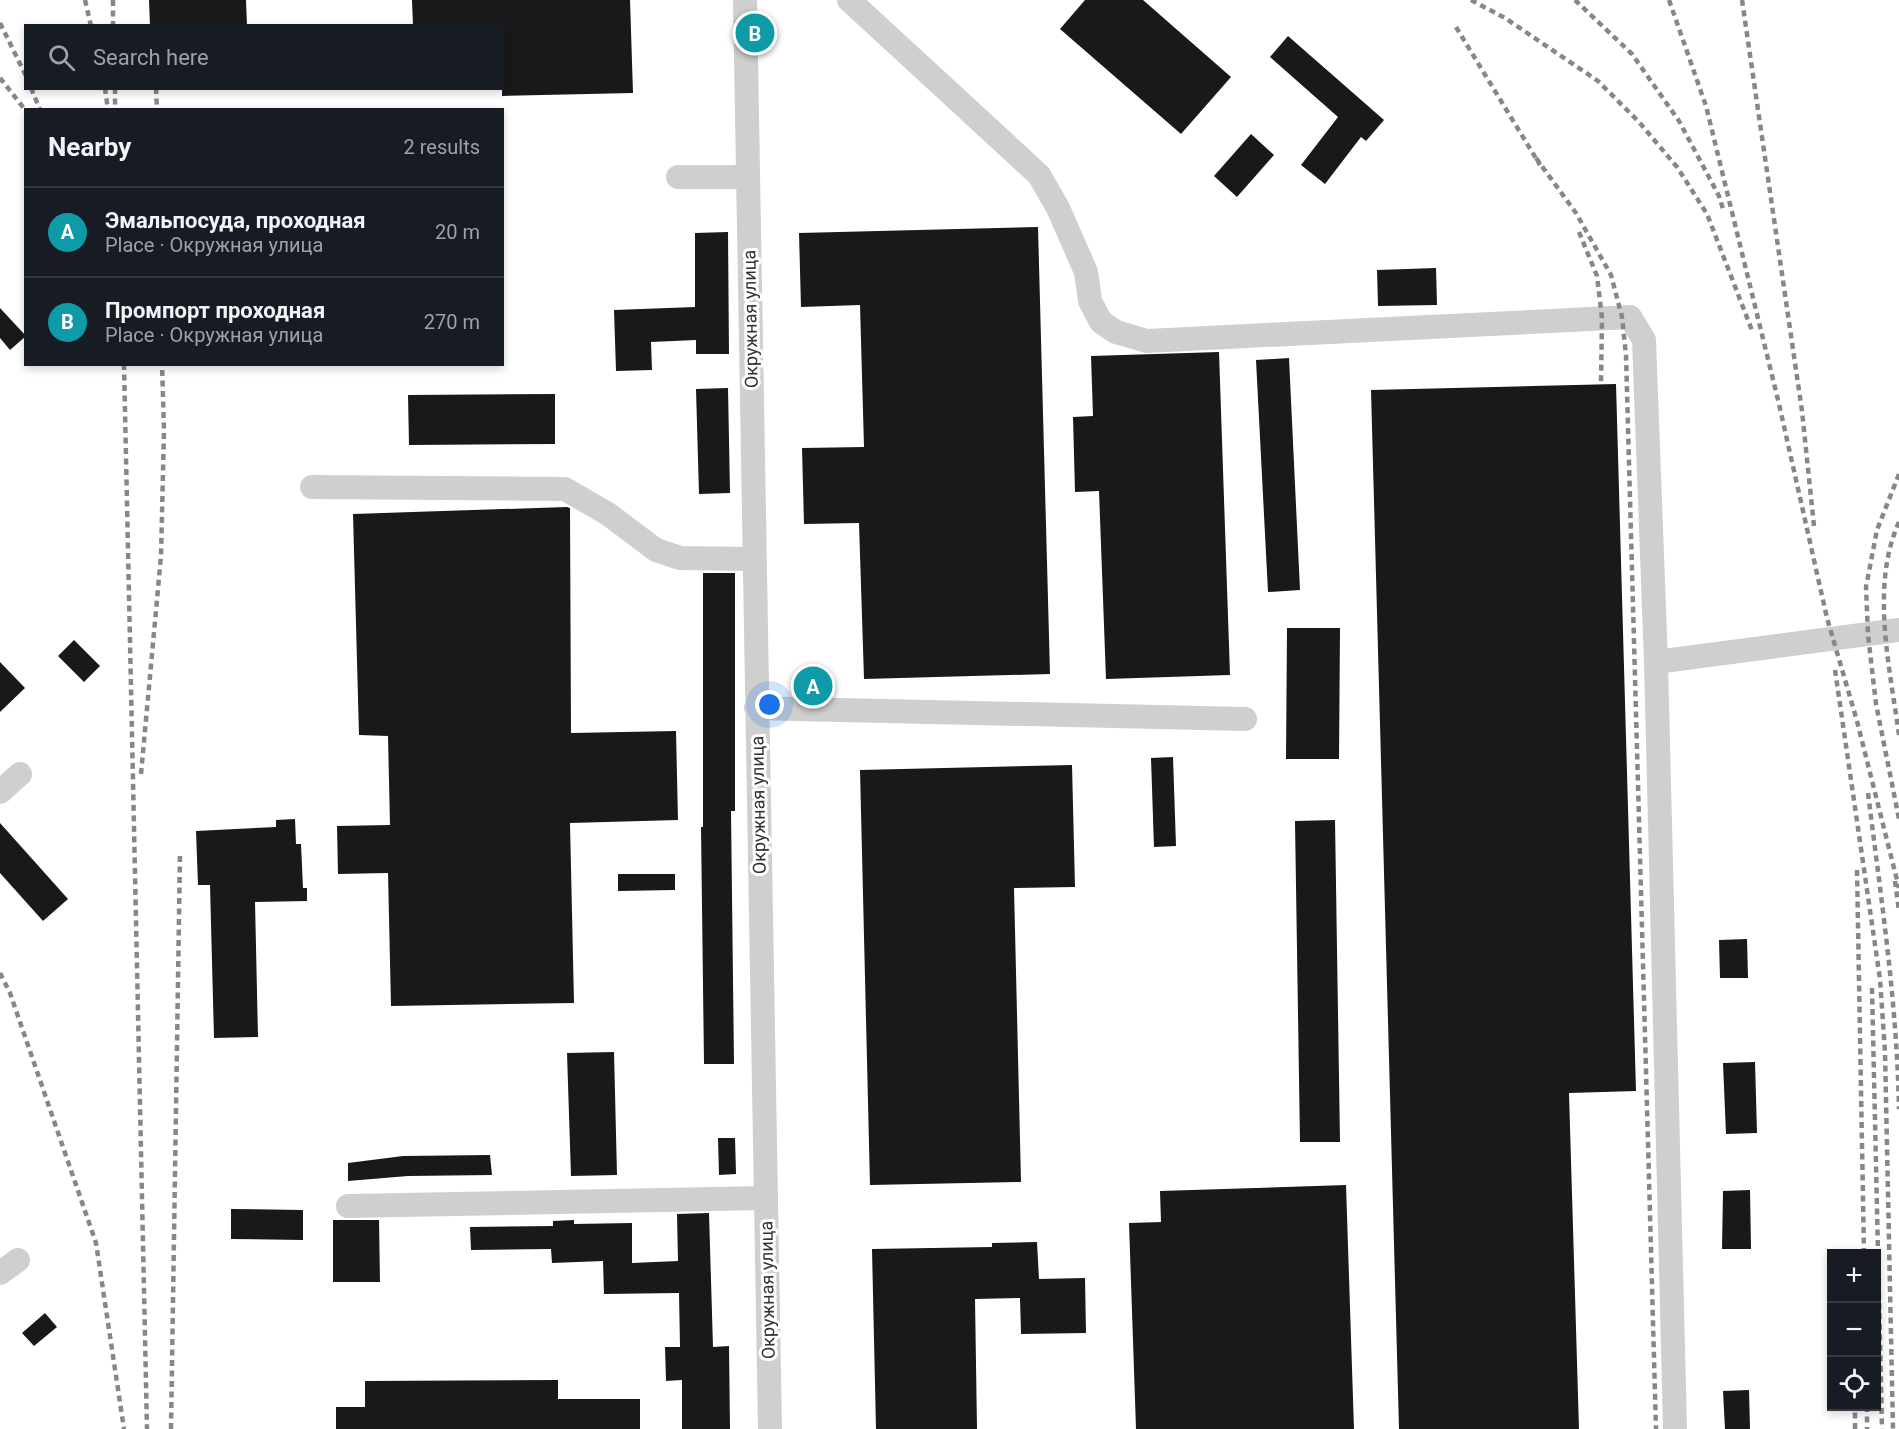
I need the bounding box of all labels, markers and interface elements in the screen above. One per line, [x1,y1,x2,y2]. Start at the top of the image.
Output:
pin: B [736,10,774,56]
search box [24,24,504,90]
icon: search [45,41,78,74]
text: Search here [93,45,209,70]
text: Nearby [48,132,131,162]
text: 2 results [404,135,480,159]
text: Эмальпосуда, проходная [105,208,366,233]
text: A [61,220,74,244]
text: 20 m [435,220,480,244]
text: Place · Окружная улица [105,233,323,257]
street label: Окружная улица [738,250,762,388]
text: Промпорт проходная [105,298,325,323]
text: B [61,310,74,334]
text: 270 m [424,310,480,334]
text: Place · Окружная улица [105,323,323,347]
pin: A [794,664,832,708]
your location [755,690,784,719]
street label: Окружная улица [746,736,770,874]
street label: Окружная улица [755,1221,779,1359]
map controls [1827,1249,1881,1411]
button: + [1827,1249,1881,1303]
button: − [1827,1303,1881,1357]
button: locate [1827,1357,1881,1411]

